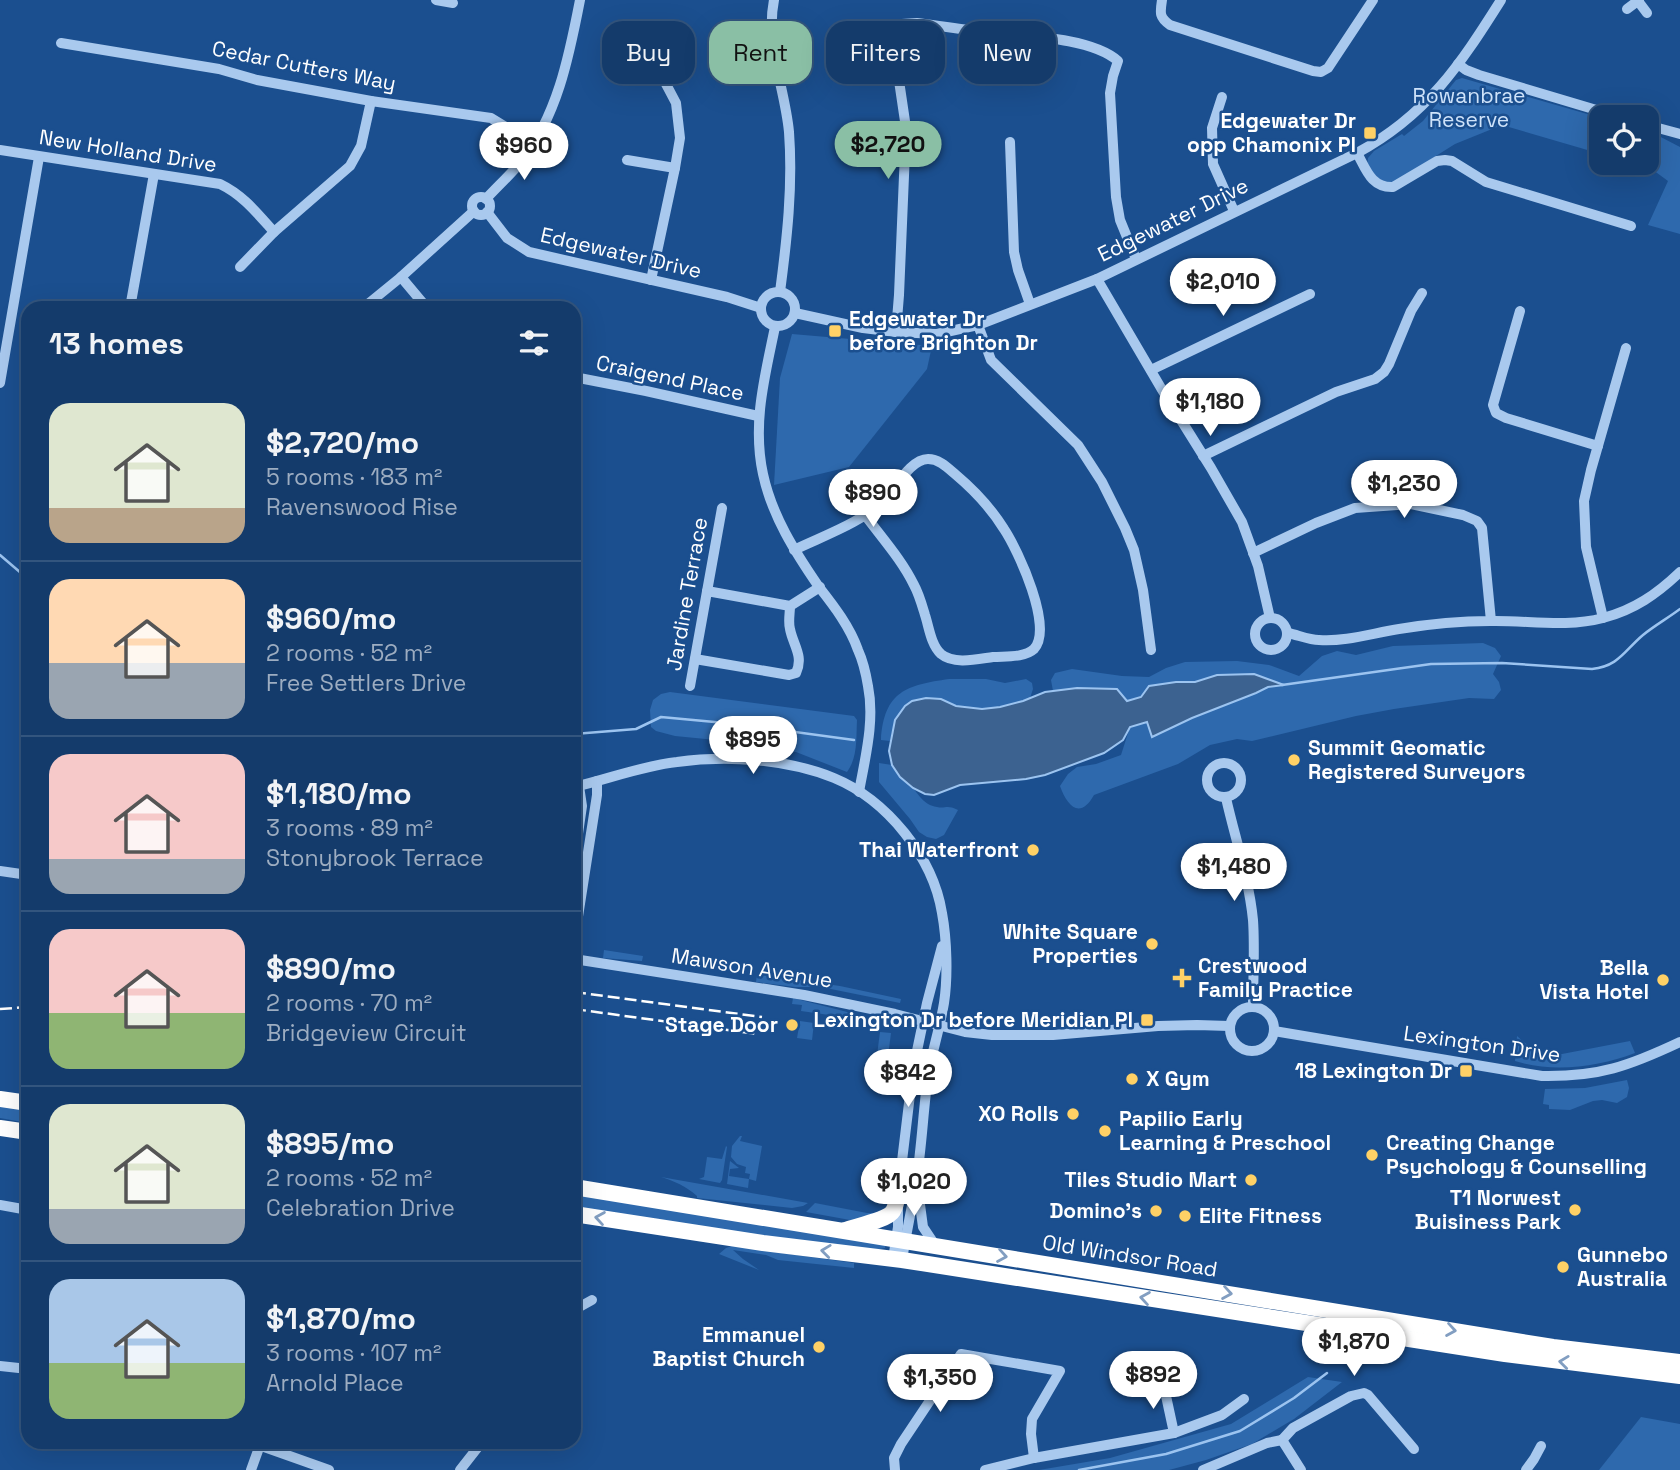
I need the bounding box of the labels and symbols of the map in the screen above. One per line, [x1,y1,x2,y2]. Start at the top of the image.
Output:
street label: Cedar Cutters Way [210,34,398,97]
park label: Rowanbrae Reserve [1413,82,1525,133]
place label: Edgewater Dr opp Chamonix Pl [1187,107,1356,158]
pin: $960 [483,122,565,182]
pin: $2,720 [831,122,945,181]
street label: New Holland Drive [37,123,219,178]
marker: Edgewater Dr opp Chamonix Pl [1362,125,1378,141]
street label: Edgewater Drive [1093,171,1253,268]
street label: Edgewater Drive [538,221,704,284]
pin: $2,010 [1166,258,1280,318]
place label: Edgewater Dr before Brighton Dr [849,305,1038,356]
marker: Edgewater Dr before Brighton Dr [827,323,843,339]
street label: Craigend Place [594,349,747,406]
pin: $1,180 [1153,378,1267,438]
pin: $1,230 [1347,461,1461,520]
pin: $890 [832,470,914,529]
street label: Jardine Terrace [660,515,713,673]
pin: $895 [712,716,794,776]
place label: Summit Geomatic Registered Surveyors [1308,734,1525,785]
marker: Summit Geomatic Registered Surveyors [1286,752,1302,768]
place label: Thai Waterfront [859,836,1019,863]
marker: Thai Waterfront [1025,842,1041,858]
pin: $1,480 [1177,844,1291,903]
place label: White Square Properties [1003,918,1138,969]
marker: White Square Properties [1144,936,1160,952]
street label: Mawson Avenue [669,941,835,994]
place label: Crestwood Family Practice [1198,952,1353,1003]
place label: Bella Vista Hotel [1539,954,1649,1005]
marker: Crestwood Family Practice [1172,968,1192,988]
marker: Bella Vista Hotel [1655,972,1671,988]
place label: Lexington Dr before Meridian Pl [813,1006,1133,1033]
place label: Stage Door [665,1011,778,1038]
marker: Lexington Dr before Meridian Pl [1139,1012,1155,1028]
marker: Stage Door [784,1017,800,1033]
street label: Lexington Drive [1402,1019,1562,1068]
pin: $842 [867,1050,949,1109]
place label: 18 Lexington Dr [1295,1057,1452,1084]
marker: 18 Lexington Dr [1458,1063,1474,1079]
place label: X Gym [1146,1065,1210,1092]
marker: X Gym [1124,1071,1140,1087]
place label: XO Rolls [978,1100,1059,1127]
place label: Papilio Early Learning & Preschool [1119,1105,1331,1156]
marker: XO Rolls [1065,1106,1081,1122]
marker: Papilio Early Learning & Preschool [1097,1123,1113,1139]
place label: Creating Change Psychology & Counselling [1386,1129,1647,1180]
marker: Creating Change Psychology & Counselling [1364,1147,1380,1163]
pin: $1,020 [857,1158,971,1218]
place label: Tiles Studio Mart [1064,1166,1237,1193]
marker: Tiles Studio Mart [1243,1172,1259,1188]
place label: T1 Norwest Buisiness Park [1415,1184,1561,1235]
place label: Domino's [1049,1197,1142,1224]
place label: Elite Fitness [1199,1202,1322,1229]
marker: T1 Norwest Buisiness Park [1567,1202,1583,1218]
marker: Domino's [1148,1203,1164,1219]
marker: Elite Fitness [1177,1208,1193,1224]
one-way arrow [595,1211,606,1226]
street label: Old Windsor Road [1041,1228,1219,1283]
place label: Gunnebo Australia [1577,1241,1668,1292]
one-way arrow [820,1243,831,1258]
one-way arrow [996,1248,1008,1263]
marker: Gunnebo Australia [1555,1259,1571,1275]
one-way arrow [1221,1285,1233,1300]
one-way arrow [1139,1291,1151,1306]
pin: $1,870 [1297,1318,1411,1378]
place label: Emmanuel Baptist Church [653,1321,805,1372]
one-way arrow [1445,1322,1457,1337]
marker: Emmanuel Baptist Church [811,1339,827,1355]
pin: $892 [1112,1352,1194,1411]
pin: $1,350 [883,1354,997,1414]
one-way arrow [1558,1354,1569,1369]

